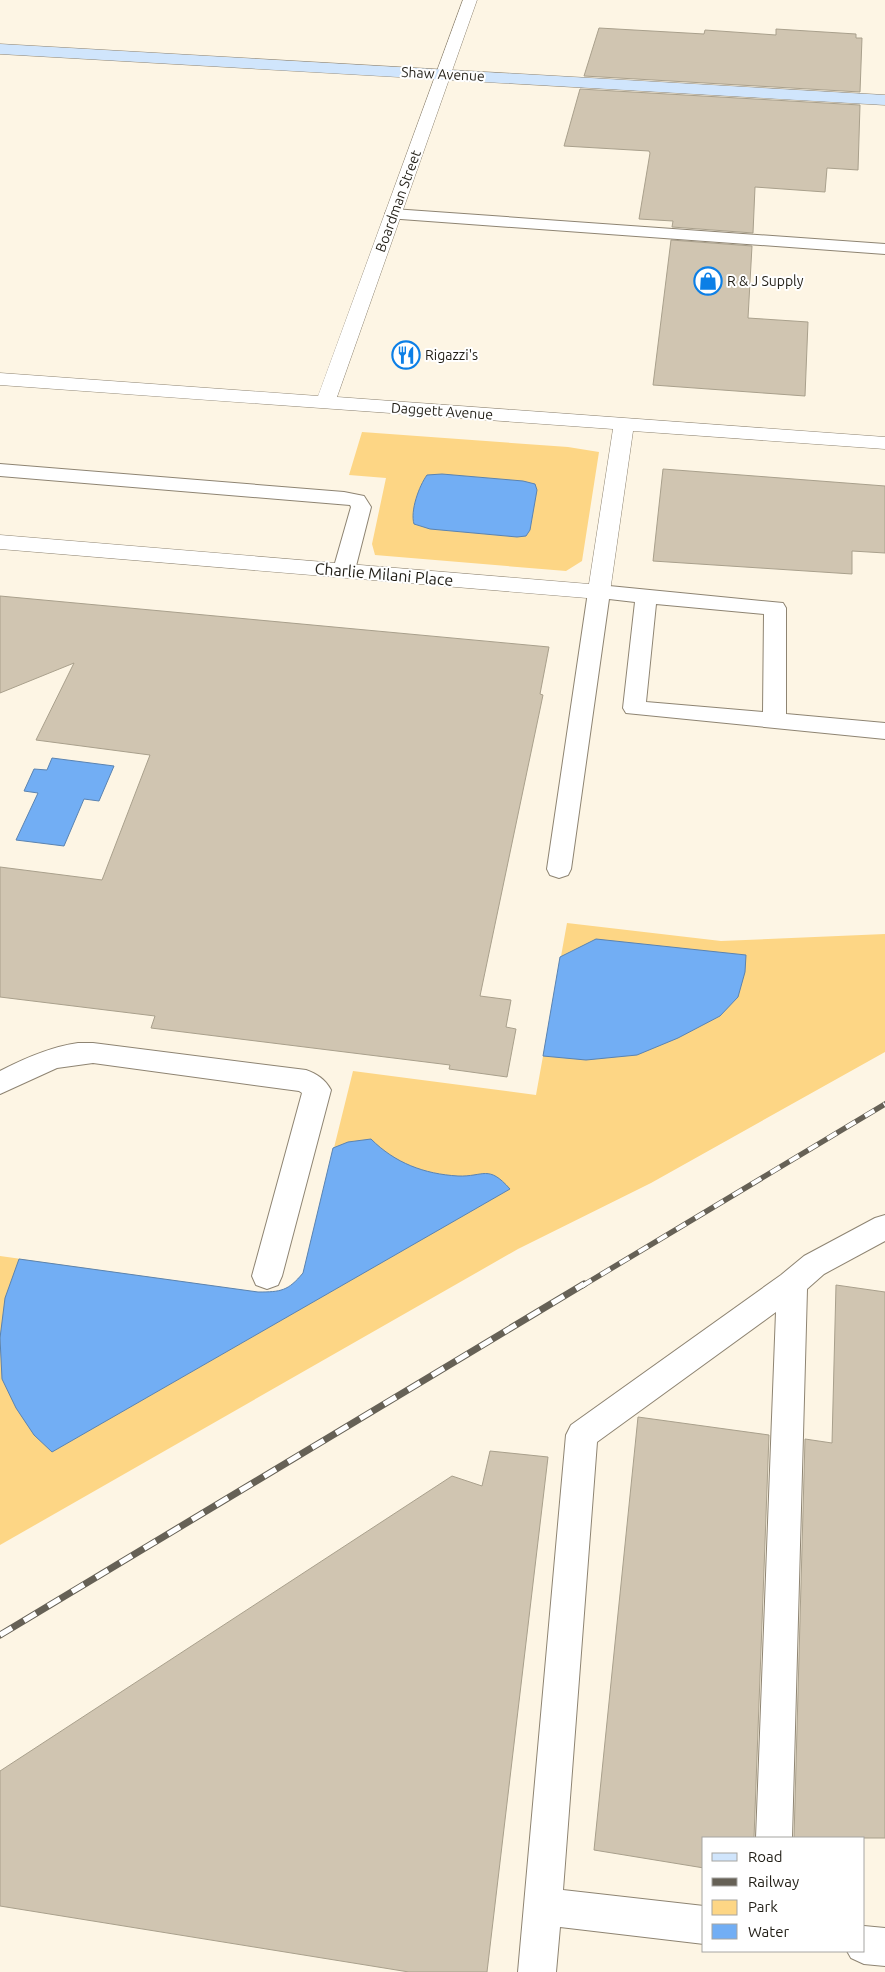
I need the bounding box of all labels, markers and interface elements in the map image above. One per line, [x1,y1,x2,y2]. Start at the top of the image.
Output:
street label: Shaw Avenue [401,64,485,84]
street label: Boardman Street [372,147,424,254]
shop icon: R & J Supply [693,266,723,296]
place label: R & J Supply [727,273,804,289]
restaurant icon: Rigazzi's [391,340,421,370]
place label: Rigazzi's [425,347,478,363]
street label: Daggett Avenue [390,399,494,423]
street label: Charlie Milani Place [314,559,454,589]
legend [702,1837,865,1952]
text: Road [748,1848,783,1865]
text: Railway [748,1873,799,1890]
text: Park [748,1898,778,1915]
text: Water [748,1923,789,1940]

